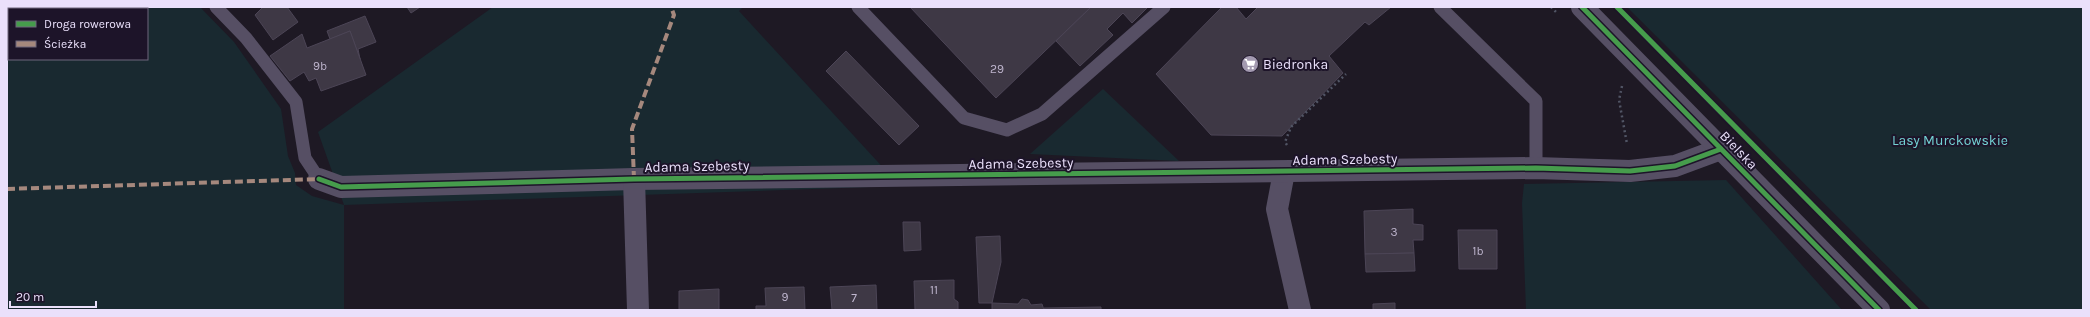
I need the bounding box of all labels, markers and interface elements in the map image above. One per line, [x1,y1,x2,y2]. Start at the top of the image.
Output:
legend [8,8,148,60]
text: Droga rowerowa [44,17,131,31]
text: Ścieżka [44,36,86,51]
supermarket icon: Biedronka [1240,54,1260,74]
place label: Biedronka [1263,56,1328,73]
house number: 9b [313,59,327,73]
house number: 29 [990,62,1004,76]
street label: Bielska [1716,128,1761,173]
park label: Lasy Murckowskie [1892,132,2008,149]
street label: Adama Szebesty [1292,150,1398,169]
street label: Adama Szebesty [968,154,1074,173]
street label: Adama Szebesty [644,157,750,176]
house number: 3 [1390,225,1398,239]
house number: 1b [1472,244,1484,258]
scale bar [10,283,96,309]
house number: 11 [930,283,938,297]
text: 20 m [16,290,44,304]
house number: 9 [782,290,789,304]
house number: 7 [851,291,857,305]

